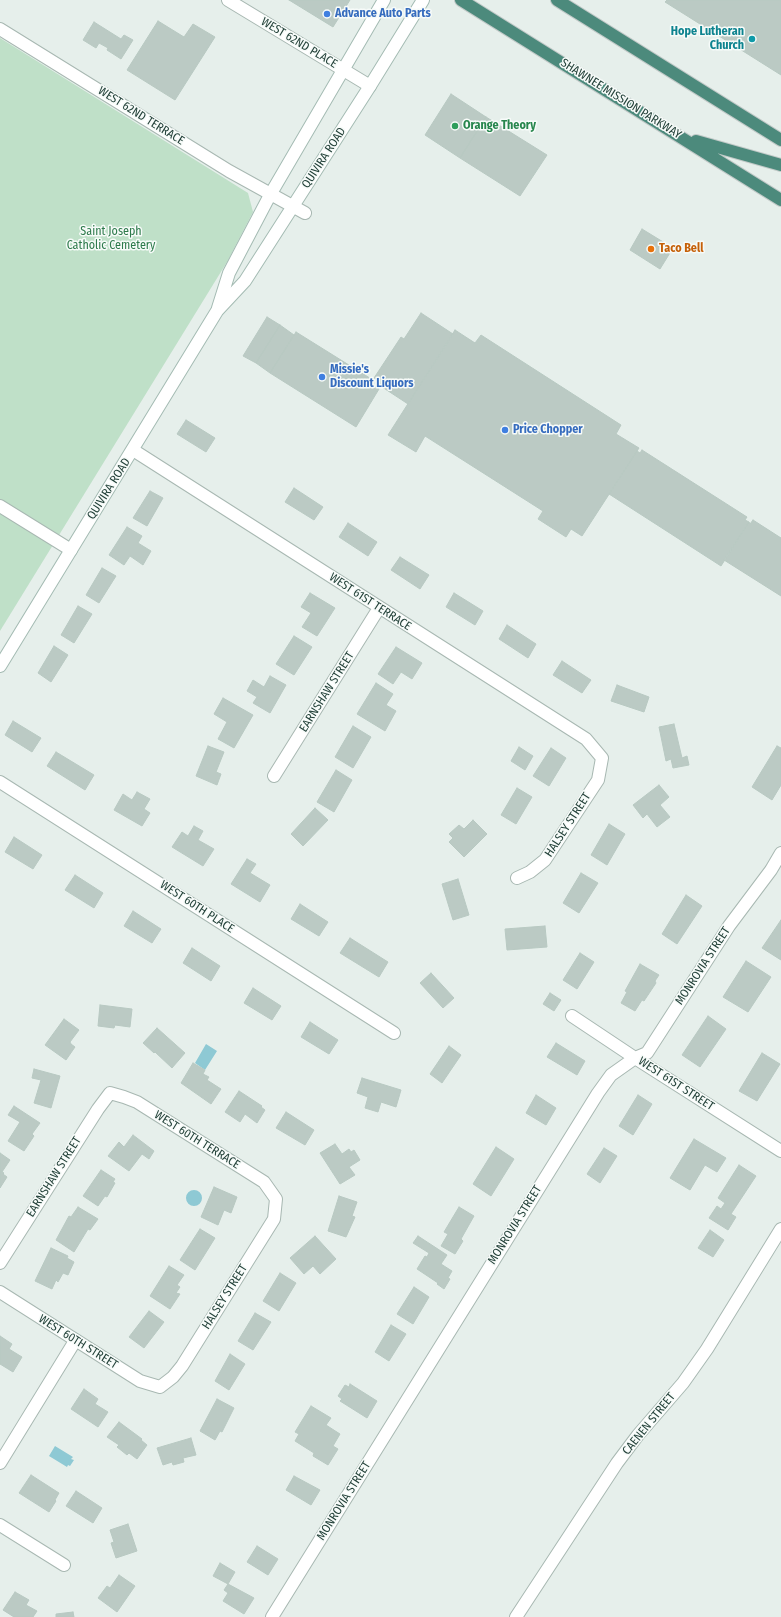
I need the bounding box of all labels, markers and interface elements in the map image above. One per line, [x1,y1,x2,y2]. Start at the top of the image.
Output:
place label: Advance Auto Parts [335,7,431,21]
marker: Advance Auto Parts [322,9,332,19]
street label: WEST 62ND PLACE [258,15,340,71]
place label: Hope Lutheran Church [671,25,744,53]
marker: Hope Lutheran Church [747,34,757,44]
street label: SHAWNEE MISSION PARKWAY [558,56,684,142]
street label: WEST 62ND TERRACE [95,84,187,148]
place label: Orange Theory [463,119,536,133]
marker: Orange Theory [450,121,460,131]
street label: QUIVIRA ROAD [299,125,349,191]
park label: Saint Joseph Catholic Cemetery [67,225,155,253]
place label: Taco Bell [659,242,703,256]
marker: Taco Bell [646,244,656,254]
place label: Missie's Discount Liquors [330,363,414,391]
marker: Missie's Discount Liquors [317,372,327,382]
place label: Price Chopper [513,423,583,437]
marker: Price Chopper [500,425,510,435]
street label: QUIVIRA ROAD [84,456,134,522]
street label: WEST 61ST TERRACE [326,570,414,634]
street label: EARNSHAW STREET [297,649,357,735]
street label: HALSEY STREET [542,790,594,860]
street label: WEST 60TH PLACE [157,878,237,936]
street label: MONROVIA STREET [672,924,734,1008]
street label: WEST 61ST STREET [635,1054,717,1114]
street label: WEST 60TH TERRACE [152,1108,242,1172]
street label: EARNSHAW STREET [24,1134,84,1220]
street label: MONROVIA STREET [485,1183,545,1267]
street label: HALSEY STREET [199,1262,251,1332]
street label: WEST 60TH STREET [36,1312,120,1372]
street label: CAENEN STREET [620,1390,678,1458]
street label: MONROVIA STREET [314,1459,374,1543]

